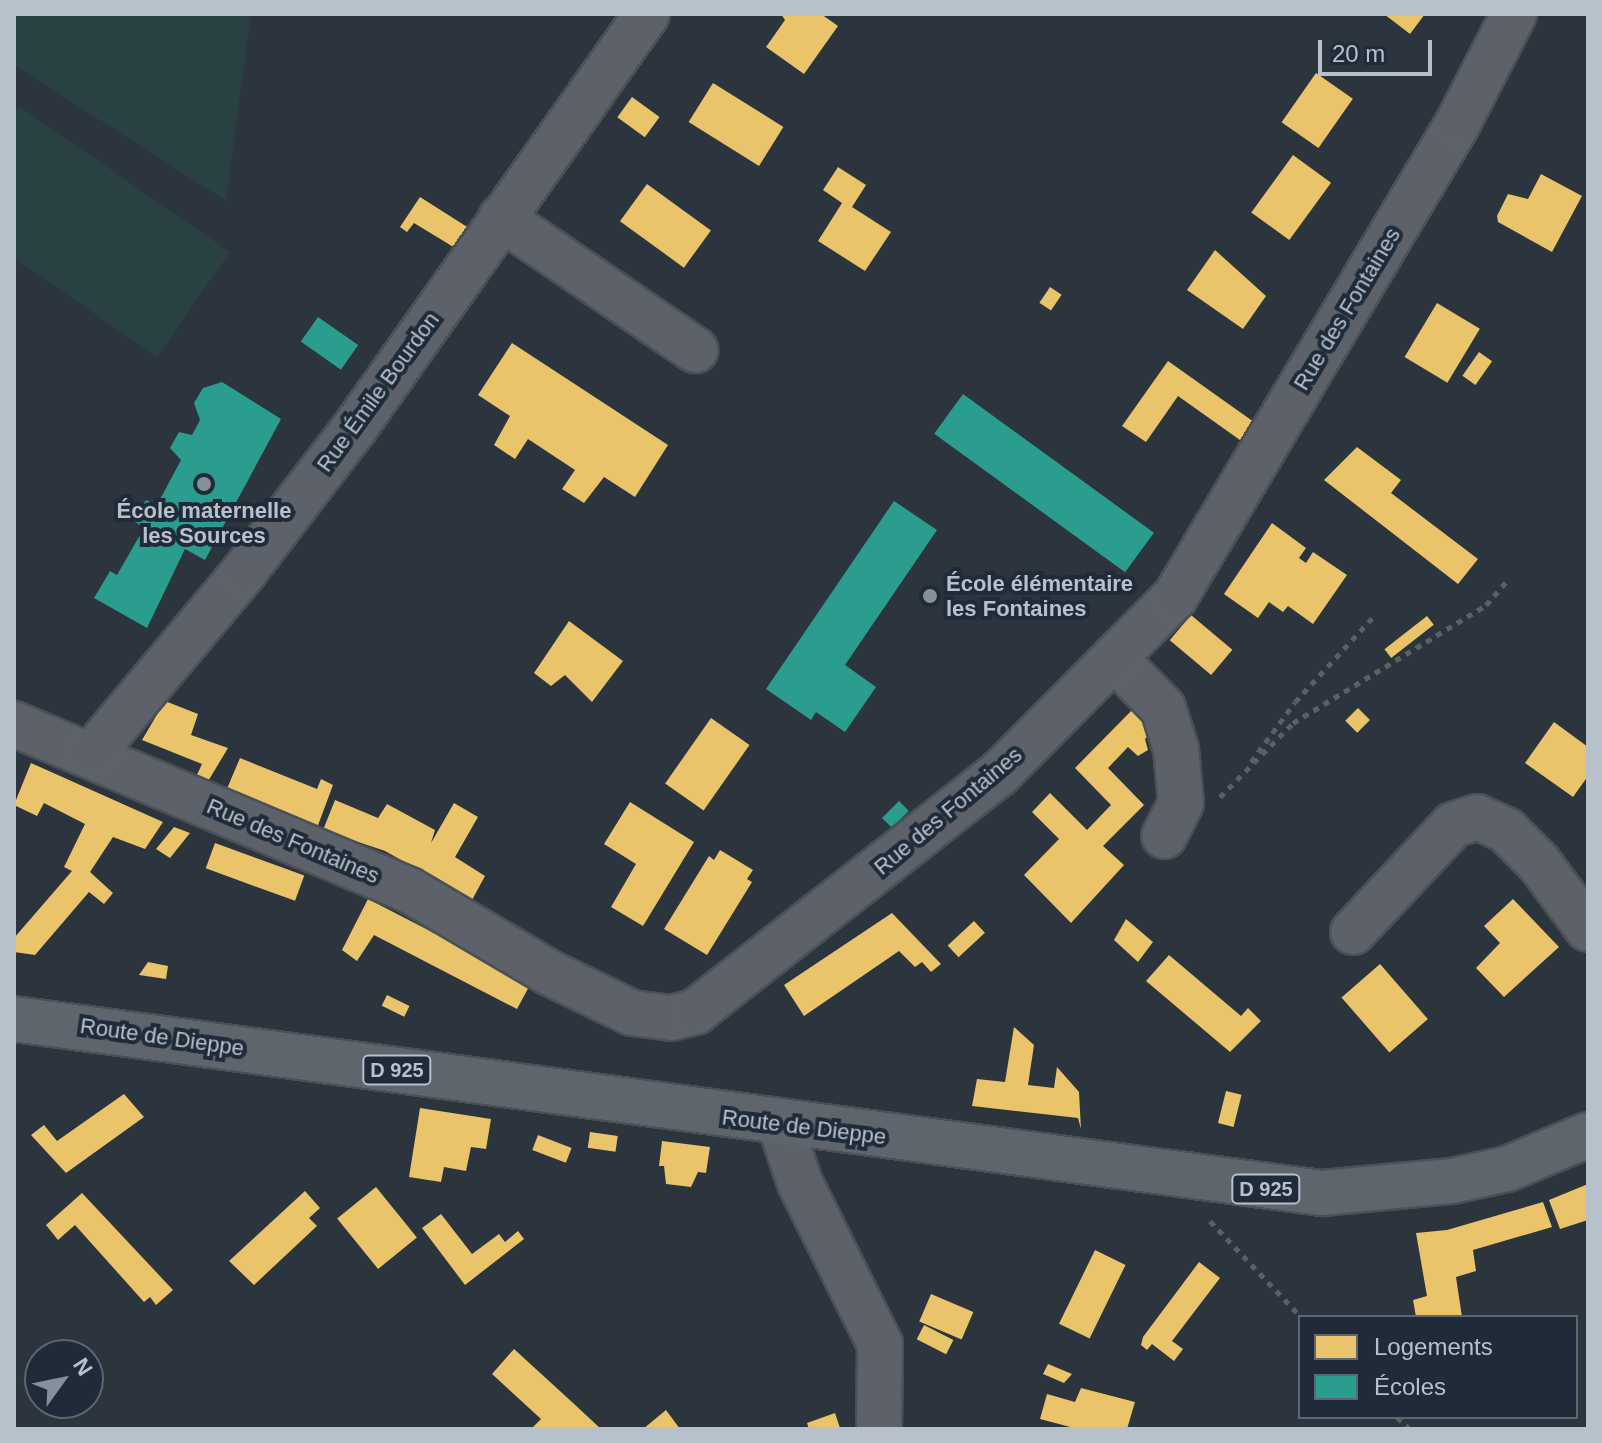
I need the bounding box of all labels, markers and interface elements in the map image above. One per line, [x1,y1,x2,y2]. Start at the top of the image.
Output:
scale bar [1322,24,1436,74]
text: 20 m [1332,40,1385,67]
street label: Rue des Fontaines [1288,223,1406,395]
street label: Rue Émile Bourdon [311,307,445,477]
marker: École maternelle les Sources [195,475,213,493]
place label: École maternelle les Sources [117,497,291,548]
place label: École élémentaire les Fontaines [946,570,1133,622]
marker: École élémentaire les Fontaines [921,587,939,605]
street label: Rue des Fontaines [869,742,1027,880]
street label: Rue des Fontaines [203,793,383,889]
street label: Route de Dieppe [78,1012,246,1062]
road number: D 925 [361,1054,433,1086]
street label: Route de Dieppe [720,1104,888,1150]
road number: D 925 [1230,1173,1302,1205]
legend [1298,1315,1578,1419]
text: Logements [1374,1333,1493,1360]
north arrow [24,1339,104,1419]
text: N [68,1353,98,1380]
text: Écoles [1374,1373,1446,1400]

